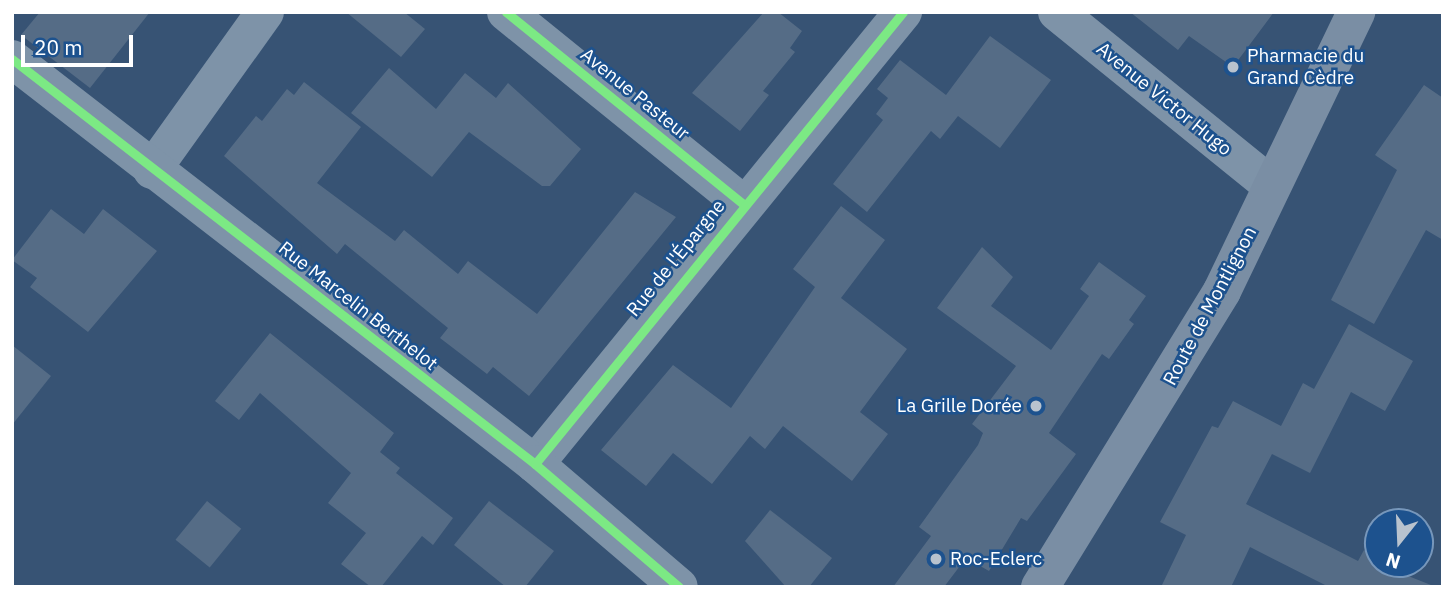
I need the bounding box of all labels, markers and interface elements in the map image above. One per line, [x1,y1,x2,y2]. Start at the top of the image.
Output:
scale bar [24,21,136,65]
text: 20 m [34,33,83,61]
street label: Avenue Victor Hugo [1092,38,1236,160]
street label: Avenue Pasteur [576,43,694,145]
place label: Pharmacie du Grand Cèdre [1247,45,1364,89]
marker: Pharmacie du Grand Cèdre [1225,59,1241,75]
street label: Rue de l'Épargne [622,195,730,321]
street label: Route de Montlignon [1159,223,1261,389]
street label: Rue Marcelin Berthelot [274,237,442,375]
place label: La Grille Dorée [897,395,1022,417]
marker: La Grille Dorée [1028,398,1044,414]
north arrow [1364,508,1434,578]
place label: Roc-Eclerc [950,548,1042,570]
text: N [1383,548,1403,575]
marker: Roc-Eclerc [928,551,944,567]

